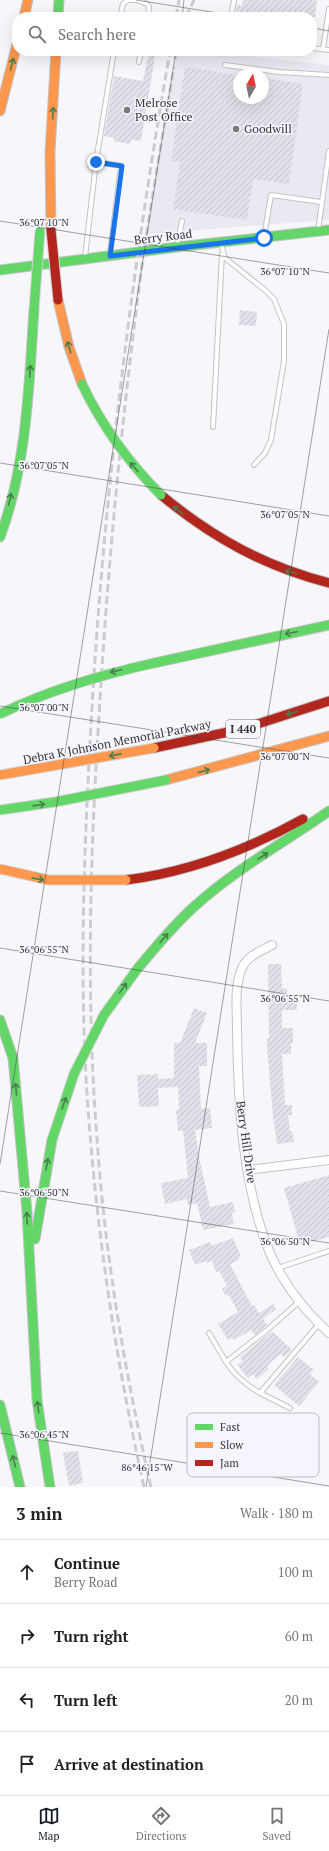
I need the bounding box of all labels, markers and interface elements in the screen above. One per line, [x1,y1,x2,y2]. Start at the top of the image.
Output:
search box [12,12,317,56]
icon: search [26,23,48,45]
text: Search here [58,24,136,44]
one-way arrow [9,58,16,71]
north arrow [233,68,269,104]
place label: Melrose Post Office [135,95,193,124]
marker: Melrose Post Office [122,105,132,115]
one-way arrow [49,107,56,120]
place label: Goodwill [244,121,292,136]
marker: Goodwill [231,124,241,134]
route end [87,153,105,171]
text: 36°07'10"N [19,216,69,229]
street label: Berry Road [133,225,193,248]
route start [255,229,273,247]
text: 36°07'10"N [260,265,310,278]
one-way arrow [65,340,72,353]
one-way arrow [26,365,33,378]
text: 36°07'05"N [19,459,69,472]
one-way arrow [129,461,138,472]
one-way arrow [7,493,15,506]
one-way arrow [173,505,184,514]
text: 36°07'05"N [260,508,310,521]
one-way arrow [286,568,298,576]
one-way arrow [285,630,298,638]
one-way arrow [110,668,123,676]
text: 36°07'00"N [19,701,69,714]
one-way arrow [286,710,299,717]
street label: Debra K Johnson Memorial Parkway [22,716,213,767]
road number: I 440 [226,720,260,738]
text: 36°07'00"N [260,750,310,763]
one-way arrow [109,751,122,759]
one-way arrow [197,767,210,774]
one-way arrow [32,801,45,809]
one-way arrow [257,851,269,859]
one-way arrow [31,875,44,883]
one-way arrow [159,933,168,944]
text: 36°06'55"N [19,943,69,956]
one-way arrow [119,983,128,994]
text: 36°06'55"N [260,992,310,1005]
one-way arrow [12,1083,19,1096]
one-way arrow [61,1097,68,1110]
street label: Berry Hill Drive [233,1100,260,1184]
one-way arrow [44,1158,52,1171]
text: 36°06'50"N [19,1186,69,1199]
one-way arrow [24,1212,31,1225]
text: 36°06'50"N [260,1235,310,1248]
one-way arrow [34,1401,42,1414]
legend [187,1413,319,1477]
text: Fast [220,1420,240,1434]
text: 36°06'45"N [19,1428,69,1441]
text: Slow [220,1438,244,1452]
one-way arrow [9,1455,17,1468]
text: Jam [220,1456,239,1470]
text: 86°46'15"W [121,1461,173,1474]
text: 3 min [16,1502,63,1525]
text: Walk · 180 m [240,1504,313,1522]
text: Continue [54,1553,120,1573]
icon: ahead [16,1561,38,1583]
text: 100 m [278,1563,313,1581]
text: Berry Road [54,1573,117,1591]
icon: right [16,1625,38,1647]
text: Turn right [54,1626,129,1646]
text: 60 m [285,1627,313,1645]
icon: left [16,1689,38,1711]
text: Turn left [54,1690,118,1710]
text: 20 m [285,1691,313,1709]
icon: arrive [16,1753,38,1775]
text: Arrive at destination [54,1754,204,1774]
tab: Map [38,1805,60,1843]
tab: Directions [136,1805,187,1843]
tab: Saved [263,1805,291,1843]

